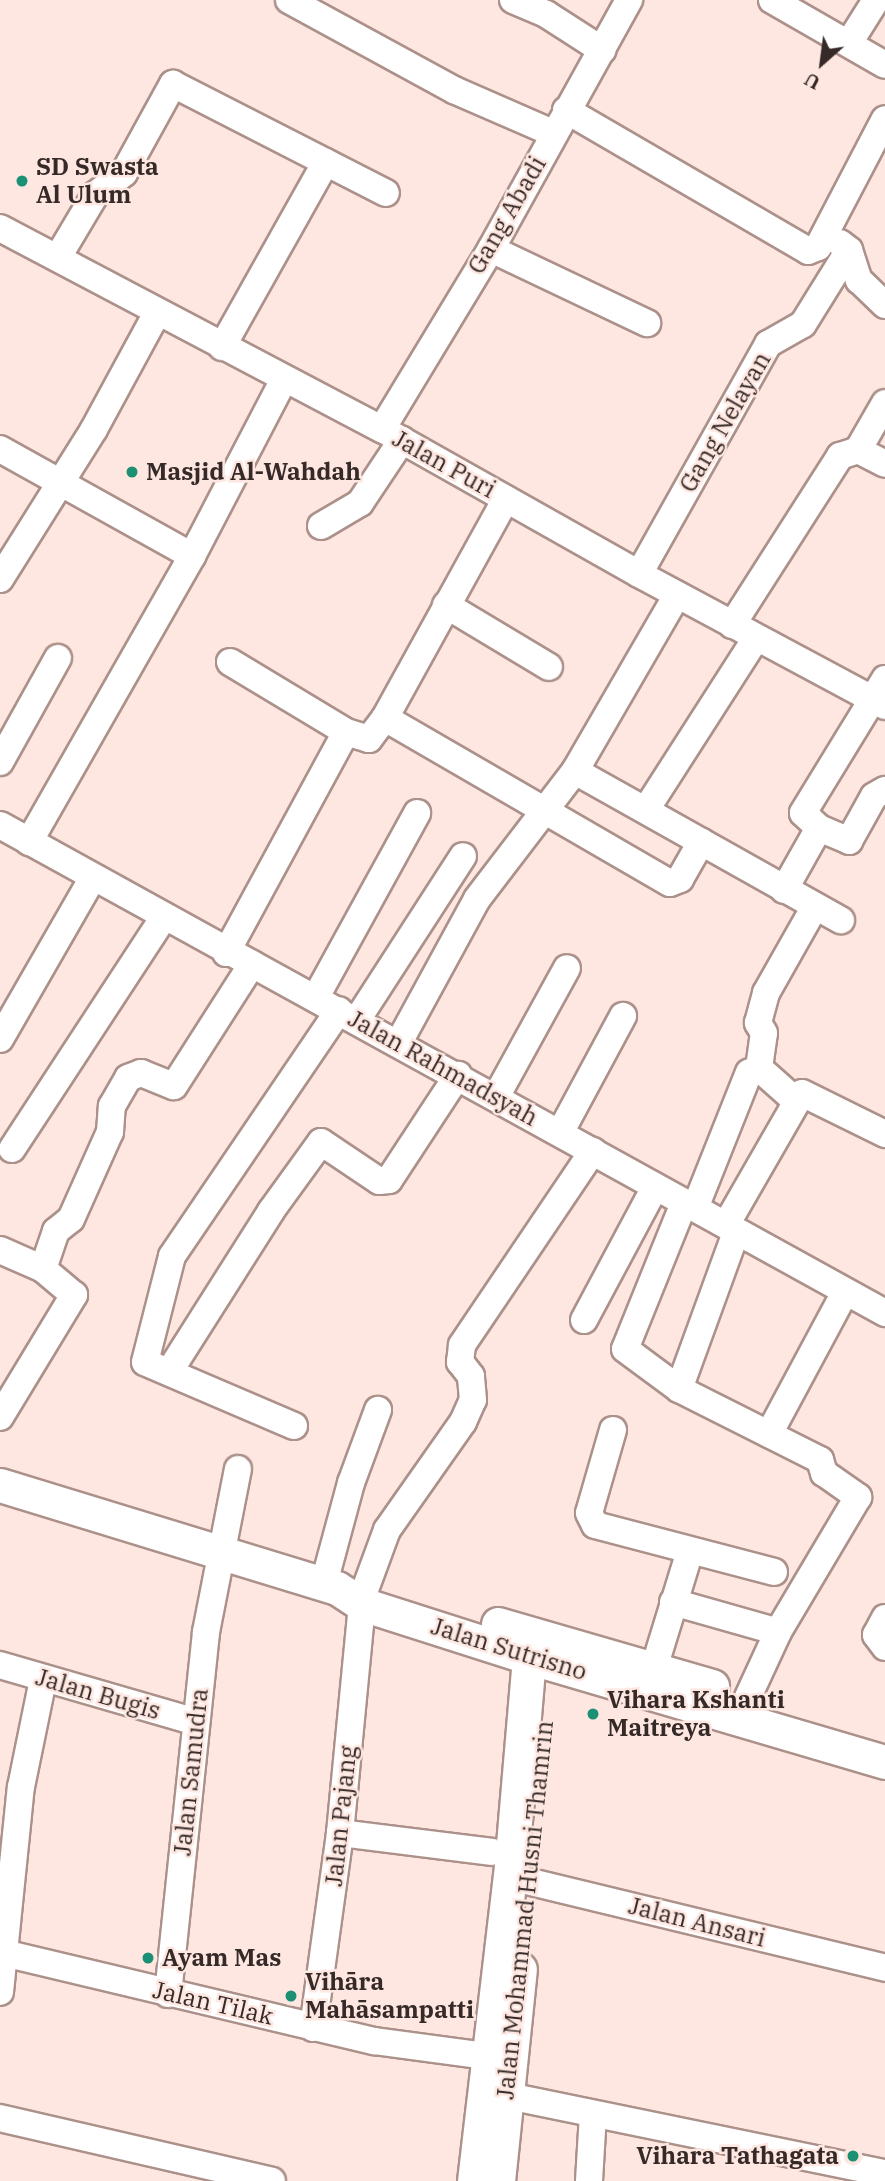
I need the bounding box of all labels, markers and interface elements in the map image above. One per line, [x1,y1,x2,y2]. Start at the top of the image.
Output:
north arrow [787,28,857,98]
text: U [800,68,824,96]
street label: Gang Abadi [462,151,552,279]
place label: SD Swasta Al Ulum [36,153,159,209]
marker: SD Swasta Al Ulum [14,173,30,189]
street label: Gang Nelayan [673,347,777,497]
street label: Jalan Puri [388,424,500,504]
place label: Masjid Al-Wahdah [146,458,361,486]
marker: Masjid Al-Wahdah [124,464,140,480]
street label: Jalan Rahmadsyah [343,1004,543,1132]
street label: Jalan Sutrisno [428,1612,590,1686]
street label: Jalan Bugis [32,1662,164,1726]
place label: Vihara Kshanti Maitreya [607,1686,785,1742]
street label: Jalan Samudra [168,1687,214,1857]
marker: Vihara Kshanti Maitreya [585,1706,601,1722]
street label: Jalan Mohammad Husni Thamrin [491,1719,559,2101]
street label: Jalan Pajang [319,1744,363,1888]
street label: Jalan Ansari [626,1891,768,1953]
place label: Ayam Mas [162,1944,281,1972]
marker: Ayam Mas [140,1950,156,1966]
place label: Vihāra Mahāsampatti [305,1968,474,2024]
street label: Jalan Tilak [150,1975,276,2031]
marker: Vihāra Mahāsampatti [283,1988,299,2004]
place label: Vihara Tathagata [636,2142,839,2170]
marker: Vihara Tathagata [845,2148,861,2164]

